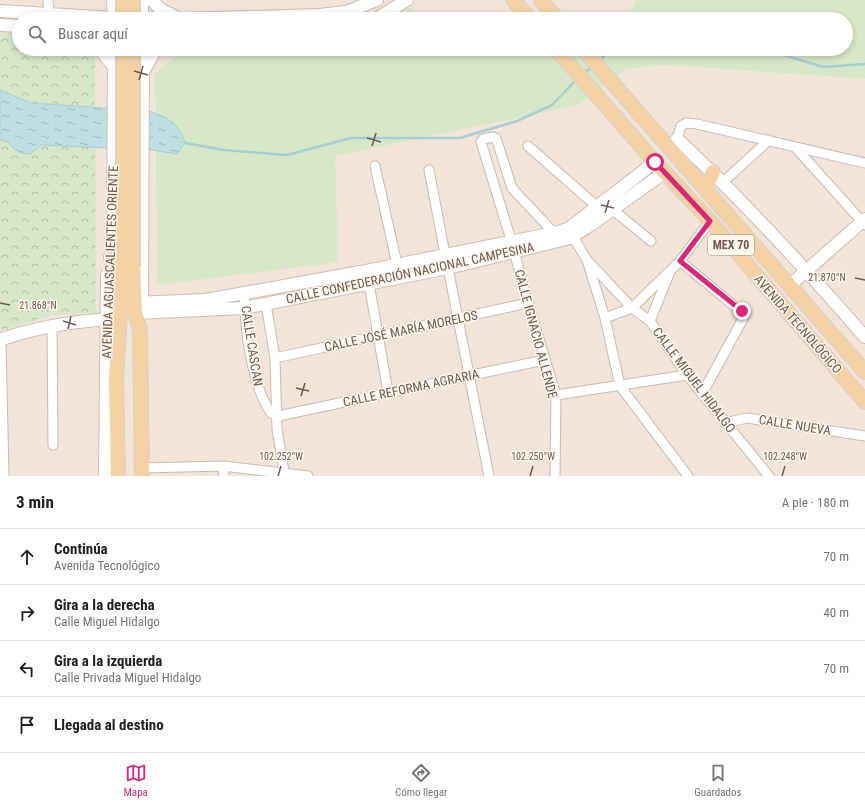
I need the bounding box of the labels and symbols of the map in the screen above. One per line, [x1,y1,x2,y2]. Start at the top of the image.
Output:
route start [646,153,664,171]
street label: AVENIDA AGUASCALIENTES ORIENTE [99,165,121,359]
road number: MEX 70 [708,235,754,255]
street label: CALLE CONFEDERACIÓN NACIONAL CAMPESINA [285,239,536,307]
street label: CALLE IGNACIO ALLENDE [512,268,560,400]
street label: AVENIDA TECNOLÓGICO [751,272,845,376]
text: 21.870°N [808,272,846,283]
text: 21.868°N [19,300,57,311]
route end [733,302,751,320]
street label: CALLE CASCAN [238,305,266,387]
street label: CALLE JOSÉ MARÍA MORELOS [323,307,479,355]
street label: CALLE MIGUEL HIDALGO [650,324,739,436]
street label: CALLE REFORMA AGRARIA [342,366,481,410]
street label: CALLE NUEVA [758,412,833,438]
text: 102.252°W [259,451,303,462]
text: 102.250°W [511,451,555,462]
text: 102.248°W [763,451,807,462]

